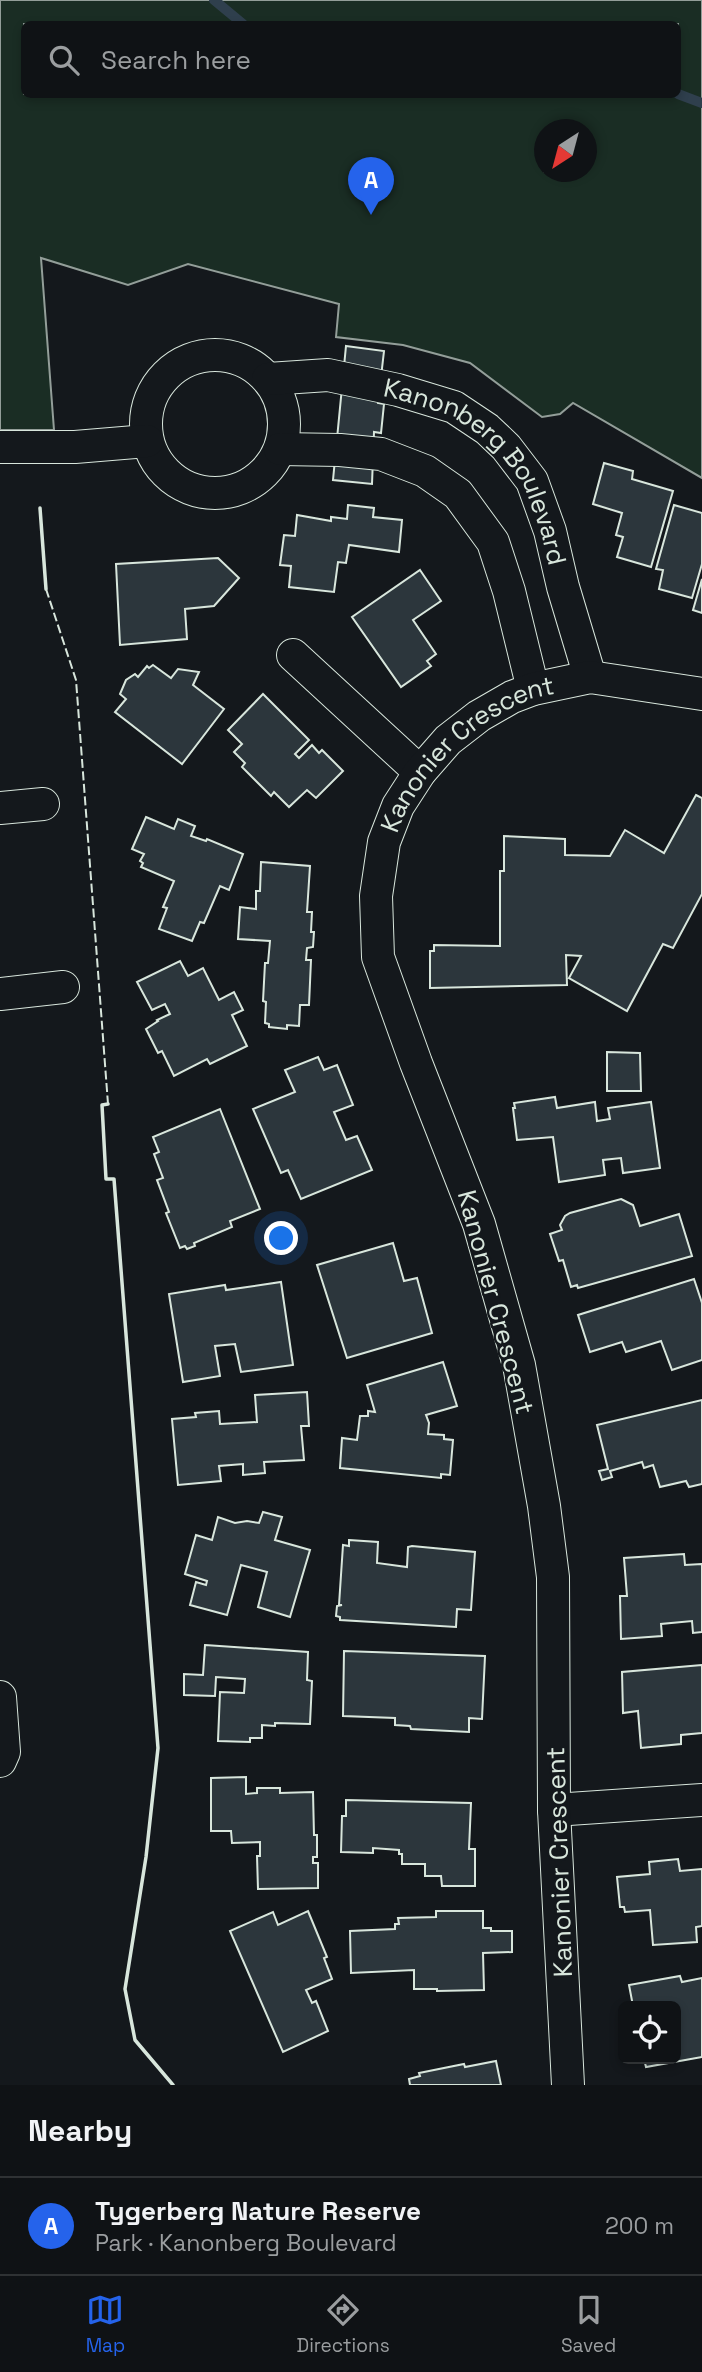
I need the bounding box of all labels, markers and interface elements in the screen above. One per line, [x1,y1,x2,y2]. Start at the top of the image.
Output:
search box [21,21,681,98]
icon: search [45,41,83,79]
text: Search here [101,43,251,77]
north arrow [534,119,597,182]
pin: A [348,157,394,215]
street label: Kanonberg Boulevard [381,370,574,568]
street label: Kanonier Crescent [372,668,557,837]
street label: Kanonier Crescent [450,1186,542,1418]
your location [264,1221,298,1255]
street label: Kanonier Crescent [538,1746,580,1978]
map controls [618,2001,681,2064]
button: locate [618,2001,681,2064]
text: Nearby [28,2111,132,2150]
text: Tygerberg Nature Reserve [95,2194,421,2228]
text: A [44,2211,58,2241]
text: 200 m [605,2211,674,2241]
text: Park · Kanonberg Boulevard [95,2228,397,2258]
tab: Map [86,2291,125,2358]
tab: Directions [297,2291,390,2358]
tab: Saved [561,2291,616,2358]

